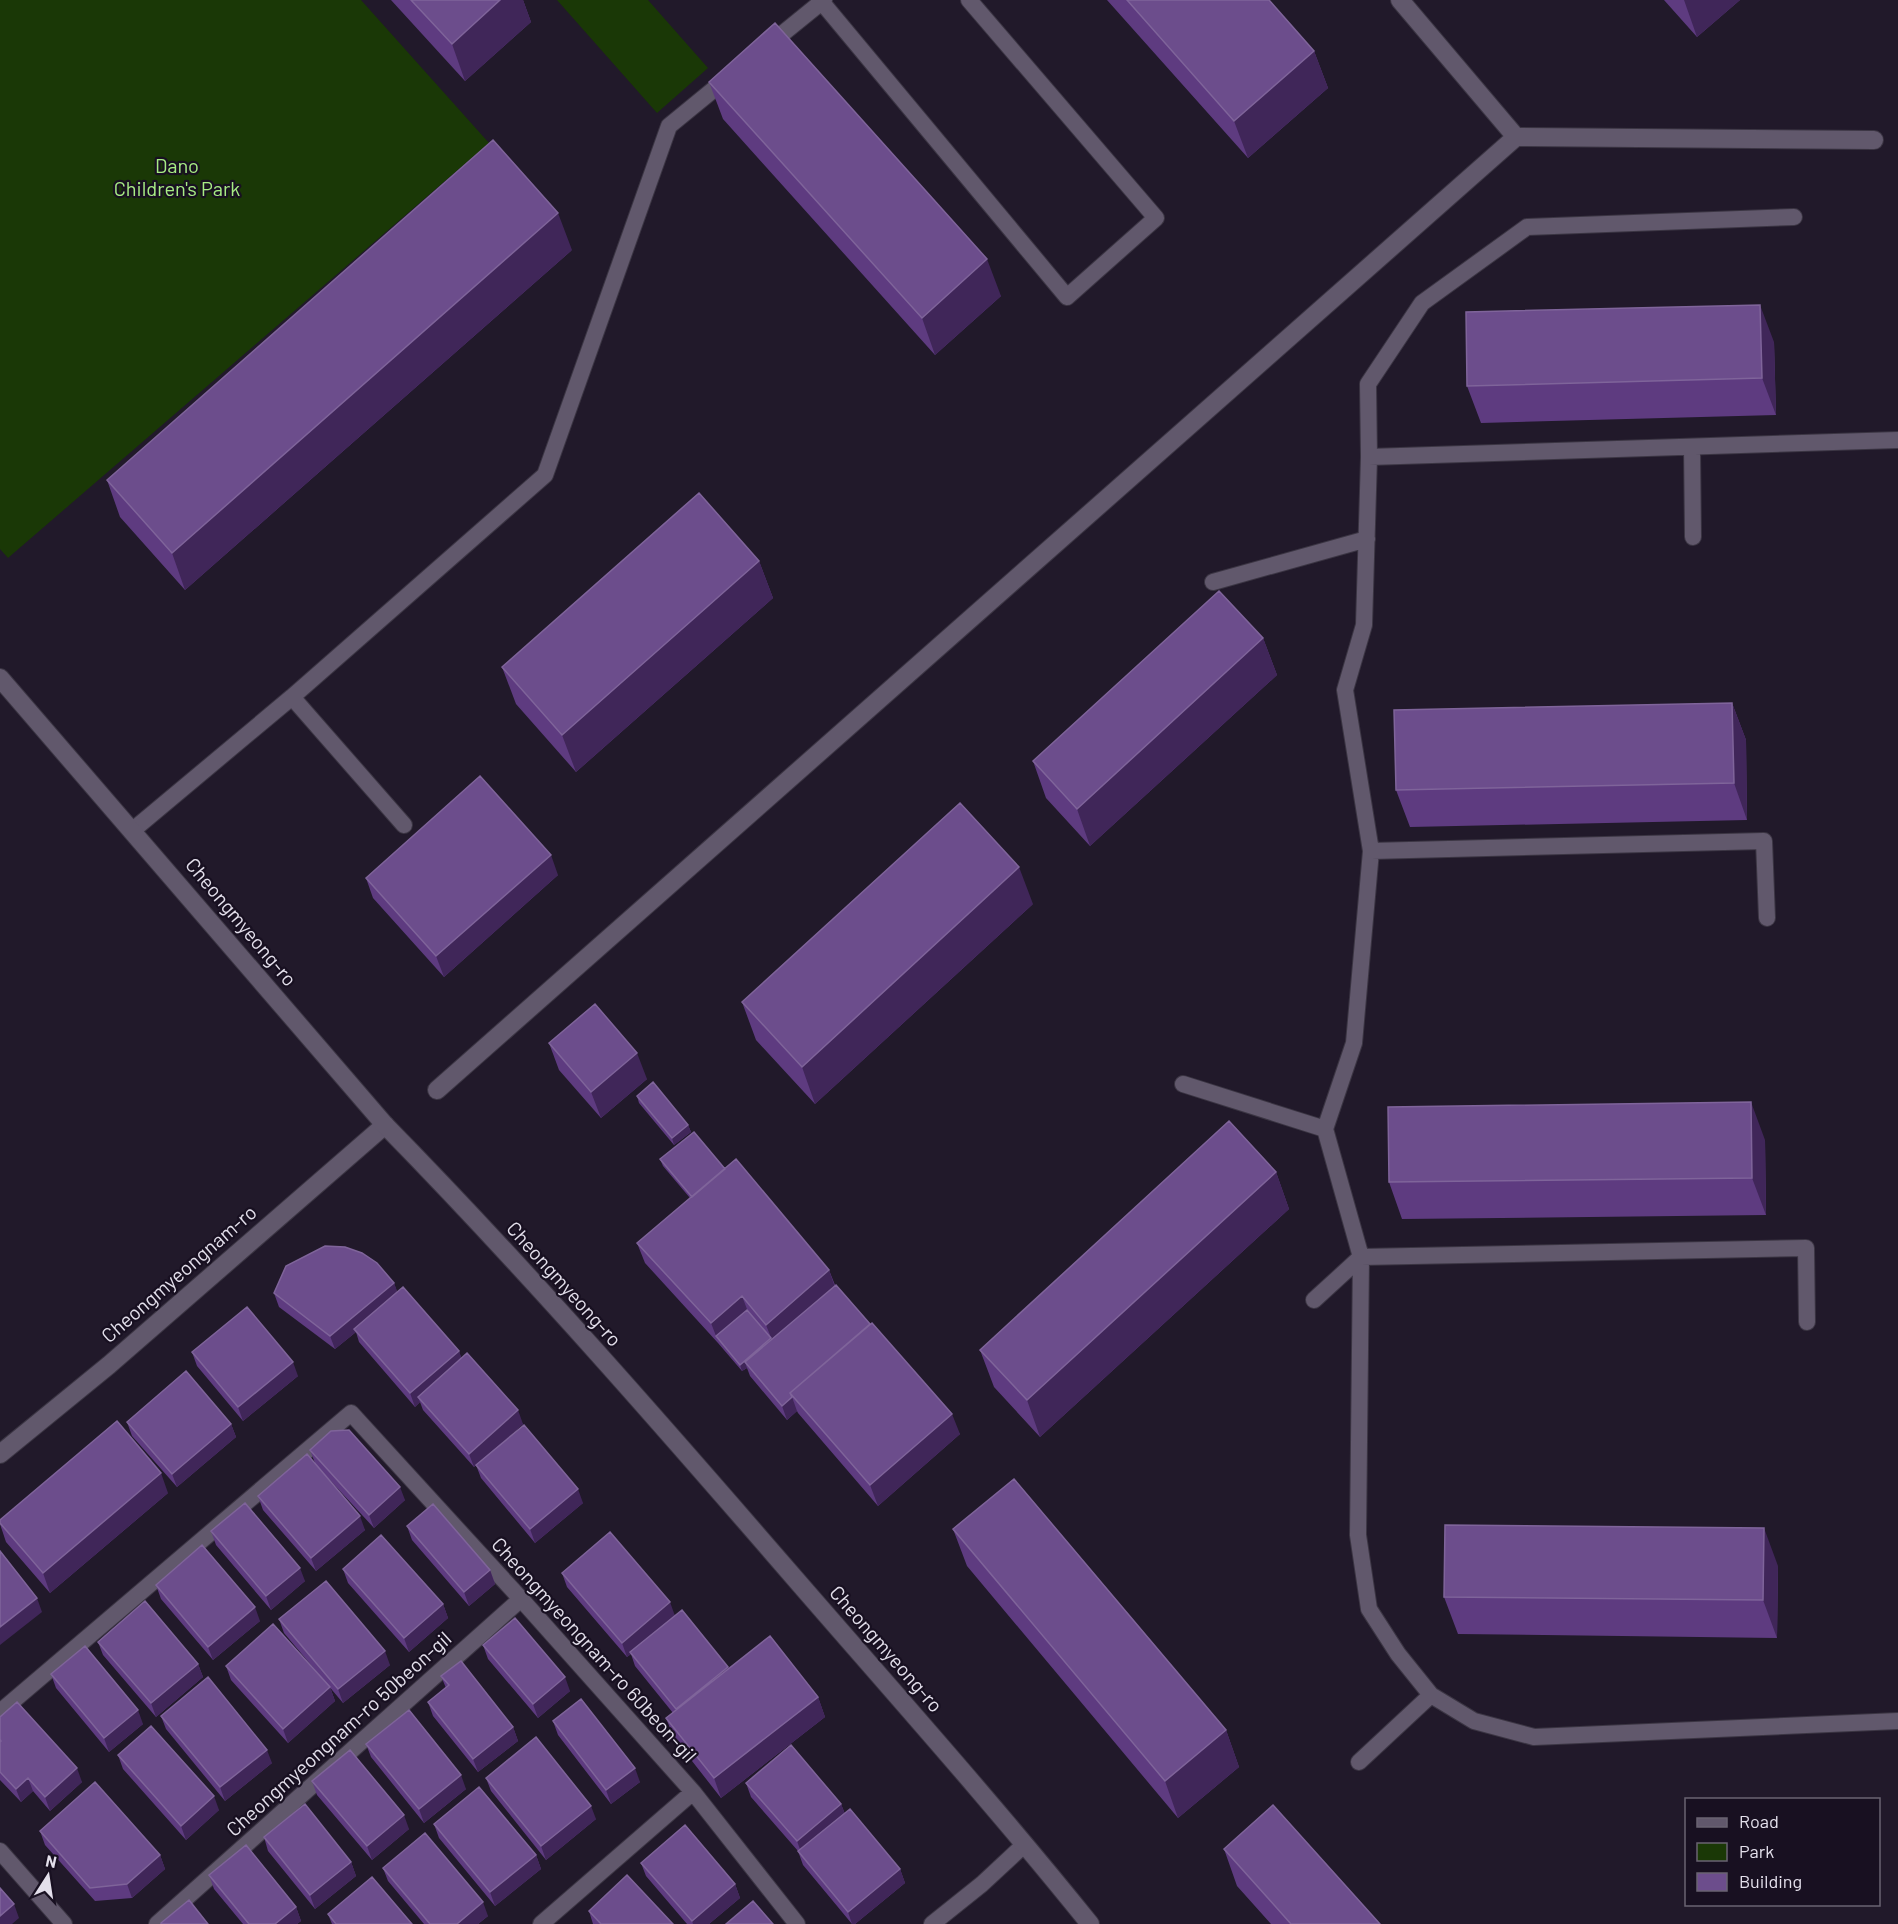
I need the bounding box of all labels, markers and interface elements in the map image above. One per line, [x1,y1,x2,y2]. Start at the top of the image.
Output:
park label: Dano Children's Park [114,153,240,200]
street label: Cheongmyeong-ro [181,852,302,990]
street label: Cheongmyeongnam-ro [96,1199,261,1347]
street label: Cheongmyeong-ro [502,1216,627,1351]
street label: Cheongmyeongnam-ro 60beon-gil [487,1532,702,1767]
street label: Cheongmyeong-ro [825,1580,948,1717]
street label: Cheongmyeongnam-ro 50beon-gil [221,1626,456,1841]
legend [1685,1798,1880,1906]
text: Road [1739,1810,1779,1832]
text: Park [1739,1840,1774,1862]
north arrow [18,1846,78,1906]
text: N [44,1850,58,1871]
text: Building [1739,1870,1802,1892]

